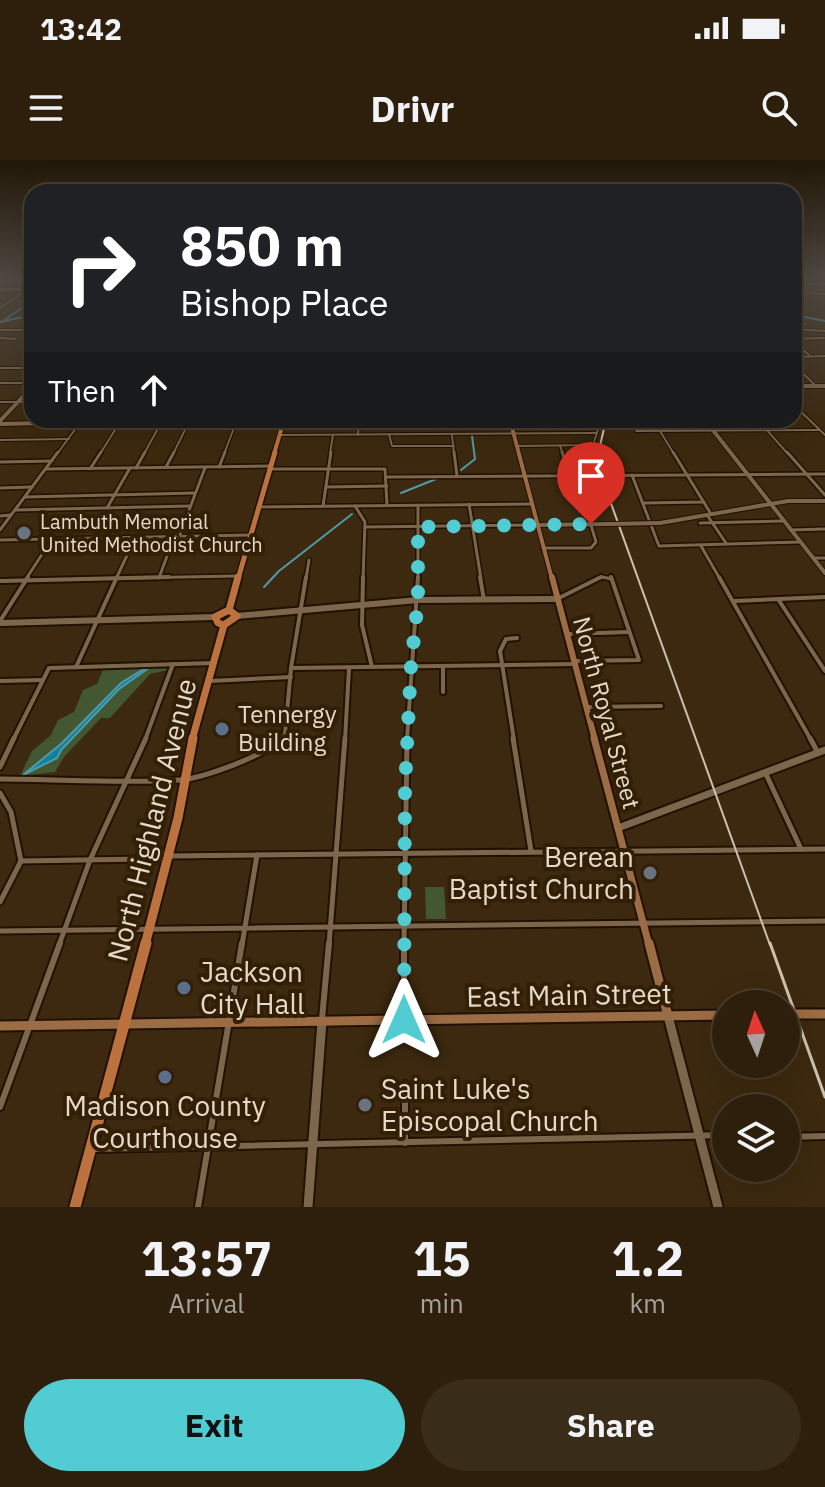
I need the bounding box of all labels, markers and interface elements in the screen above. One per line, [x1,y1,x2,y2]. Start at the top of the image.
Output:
text: 13:42 [40,9,122,48]
text: Drivr [371,85,454,132]
icon: menu [24,86,68,130]
icon: search [757,86,801,130]
text: 850 m [180,209,344,281]
icon: right [48,216,152,320]
text: Bishop Place [180,279,389,326]
icon: ahead [132,368,176,412]
text: Then [48,371,116,410]
pin [557,442,625,524]
icon: arrive [569,454,613,498]
place label: Lambuth Memorial United Methodist Church [40,508,263,558]
marker: Lambuth Memorial United Methodist Church [15,524,33,542]
street label: North Royal Street [566,613,648,812]
street label: North Highland Avenue [98,674,205,965]
place label: Tennergy Building [238,698,337,758]
marker: Tennergy Building [213,720,231,738]
place label: Berean Baptist Church [449,838,634,907]
marker: Berean Baptist Church [641,864,659,882]
place label: Jackson City Hall [200,953,305,1022]
street label: East Main Street [466,974,672,1015]
position arrow [362,978,446,1062]
marker: Jackson City Hall [175,979,193,997]
north arrow [712,990,800,1078]
map controls [712,990,800,1182]
marker: Madison County Courthouse [156,1068,174,1086]
place label: Saint Luke's Episcopal Church [381,1070,599,1139]
place label: Madison County Courthouse [64,1087,266,1156]
button: layers [712,1094,800,1182]
marker: Saint Luke's Episcopal Church [356,1096,374,1114]
text: 13:57 [141,1227,272,1289]
text: 15 [413,1227,471,1289]
text: 1.2 [612,1227,684,1289]
text: Arrival [169,1286,244,1320]
text: min [420,1286,464,1320]
text: km [630,1286,666,1320]
button: Exit [24,1379,405,1471]
button: Share [421,1379,801,1471]

